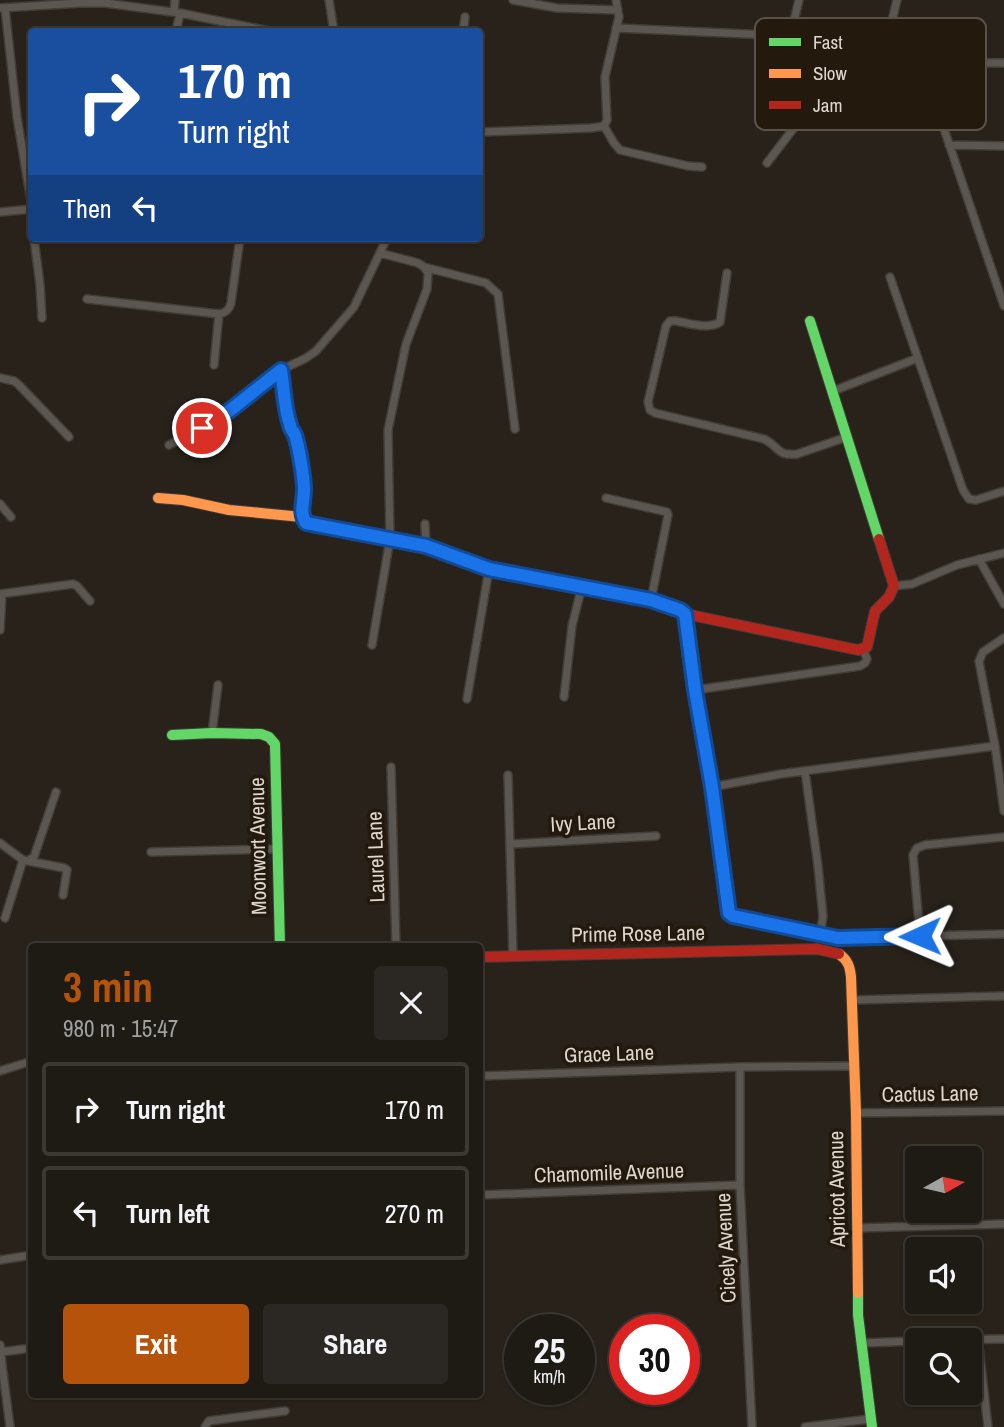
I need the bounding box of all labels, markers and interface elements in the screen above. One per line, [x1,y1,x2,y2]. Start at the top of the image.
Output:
legend [755,18,986,130]
text: Fast [813,29,843,55]
text: 170 m [178,47,292,113]
icon: right [63,56,154,147]
text: Slow [813,60,848,86]
text: Jam [813,92,842,118]
text: Turn right [178,110,290,153]
icon: left [126,189,164,227]
text: Then [63,191,112,226]
pin [172,398,232,458]
icon: arrive [183,409,221,447]
street label: Moonwort Avenue [242,777,273,915]
street label: Ivy Lane [550,806,616,839]
street label: Laurel Lane [359,811,392,903]
position arrow [883,899,957,973]
street label: Prime Rose Lane [571,918,705,949]
text: 3 min [63,959,153,1015]
button: close [374,966,448,1040]
text: 980 m · 15:47 [63,1013,178,1044]
street label: Grace Lane [564,1037,654,1070]
street label: Cactus Lane [881,1078,979,1109]
icon: right [67,1090,105,1128]
text: Turn right [126,1092,225,1127]
text: 170 m [385,1092,444,1127]
street label: Apricot Avenue [821,1131,852,1249]
north arrow [905,1146,982,1223]
map controls [905,1146,982,1405]
street label: Chamomile Avenue [534,1155,684,1190]
street label: Cicely Avenue [708,1192,743,1304]
icon: left [67,1194,105,1232]
text: Turn left [126,1196,210,1231]
text: 270 m [385,1196,444,1231]
button: sound [905,1237,982,1314]
button: Exit [63,1304,249,1384]
button: Share [263,1304,448,1384]
speed limit sign: 30 [609,1314,700,1405]
text: 25 [534,1327,565,1374]
button: search [905,1328,982,1405]
text: km/h [534,1364,566,1389]

